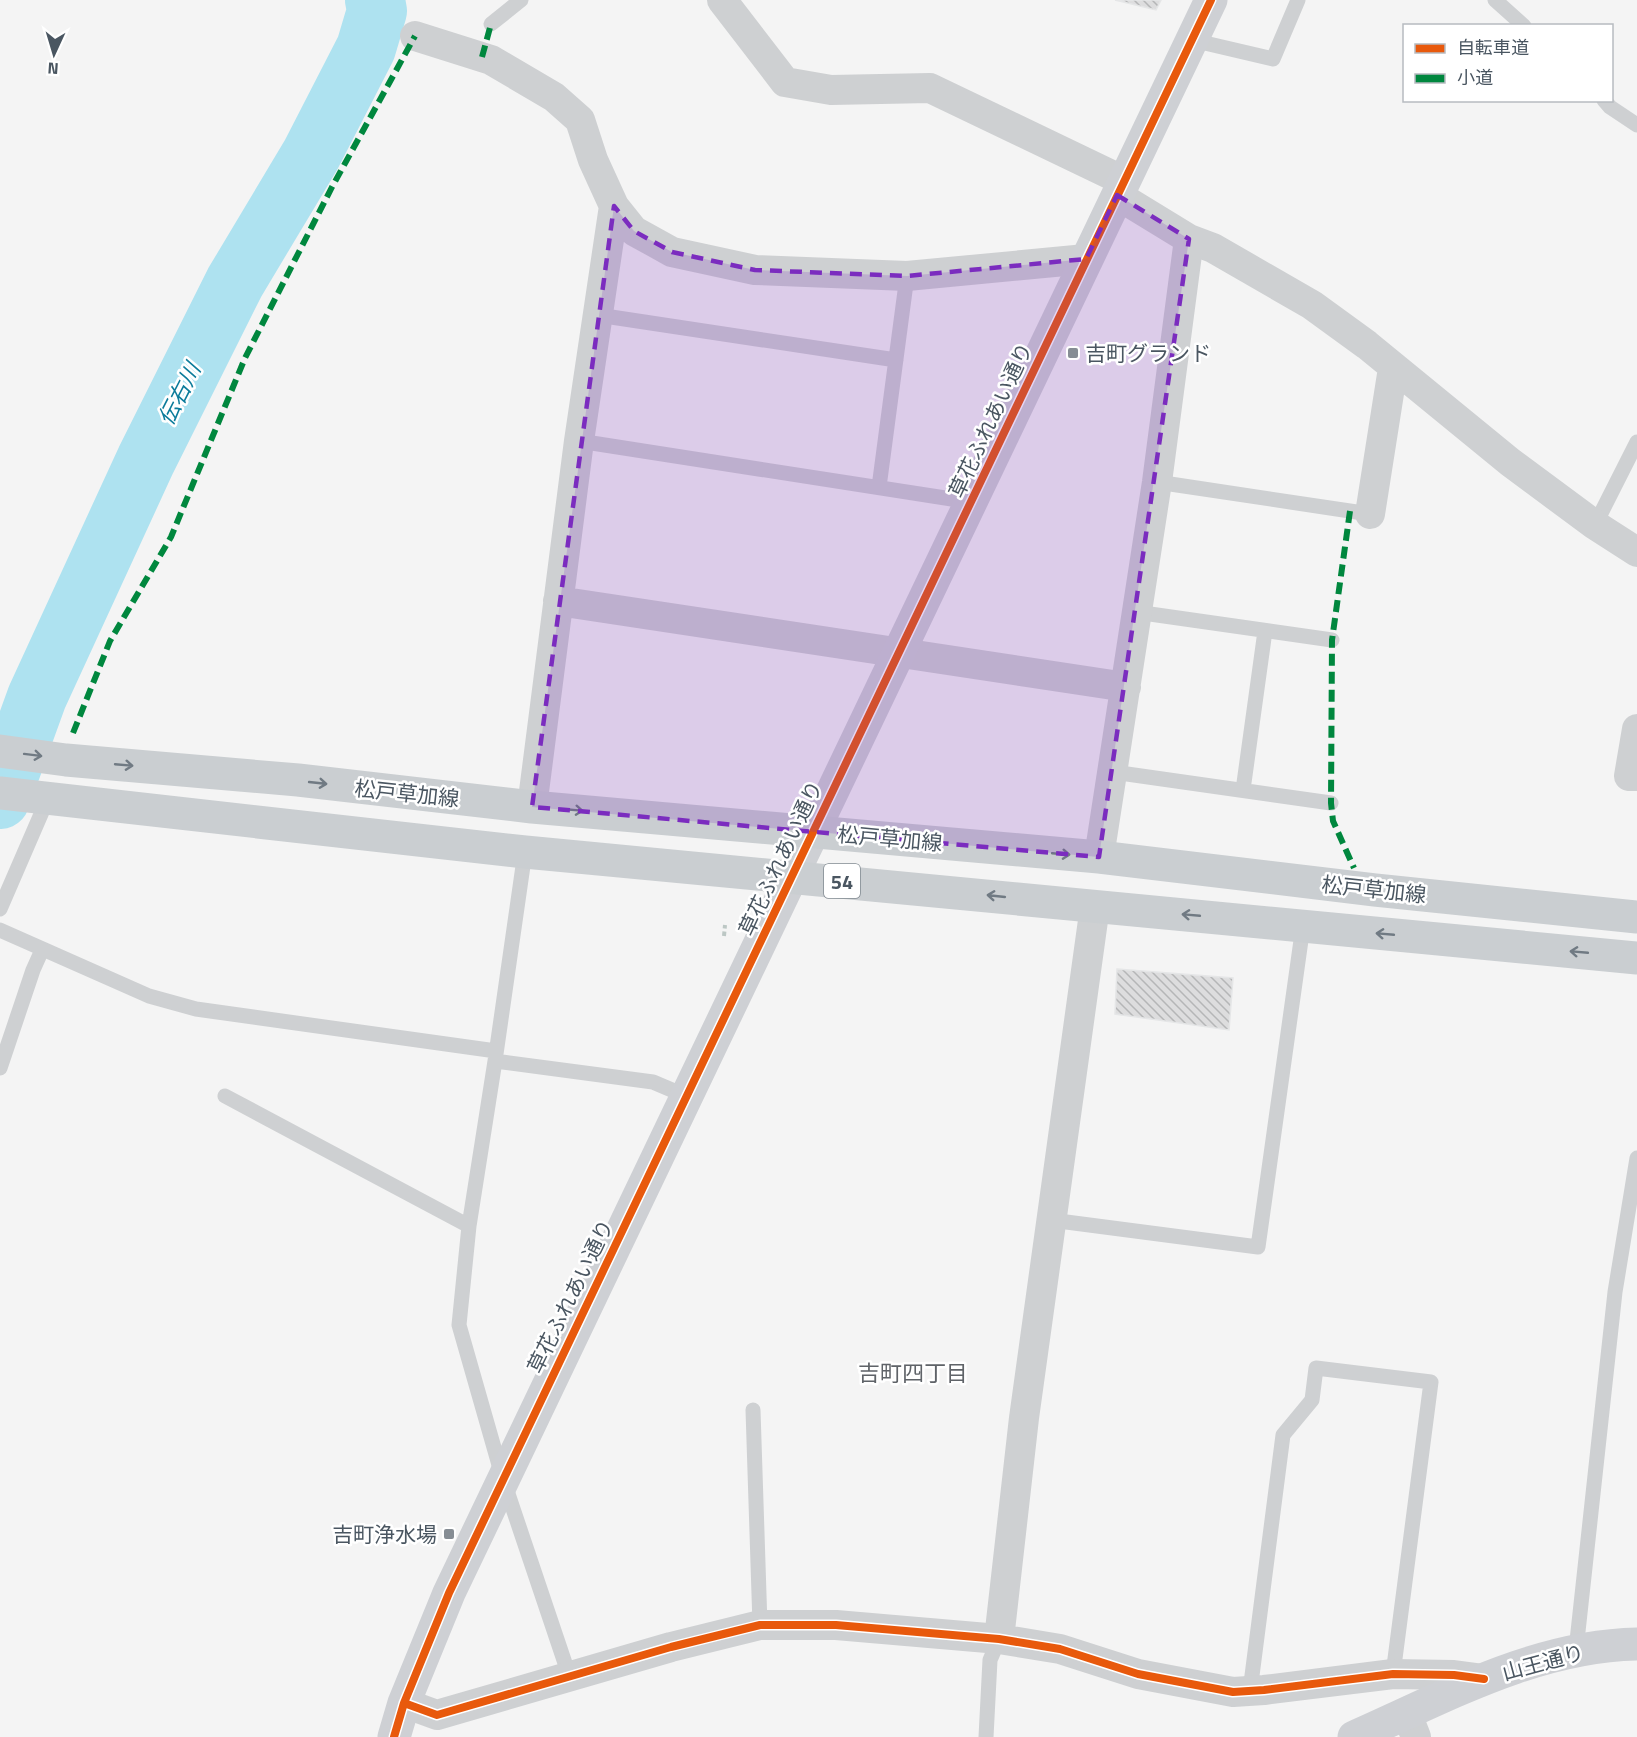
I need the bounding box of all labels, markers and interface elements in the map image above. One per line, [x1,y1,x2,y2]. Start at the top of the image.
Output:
north arrow [24,24,84,84]
legend [1403,24,1613,102]
text: 自転車道 [1457,34,1529,61]
text: N [47,57,59,81]
text: 小道 [1457,64,1493,91]
street label: 草花ふれあい通り [940,337,1040,503]
place label: 吉町グランド [1085,337,1211,369]
marker: 吉町グランド [1066,346,1080,360]
water label: 伝右川 [149,355,210,431]
one-way arrow [22,750,42,761]
one-way arrow [113,760,133,771]
street label: 松戸草加線 [353,772,461,814]
street label: 草花ふれあい通り [730,775,830,941]
one-way arrow [308,777,327,788]
one-way arrow [564,805,584,816]
street label: 松戸草加線 [836,817,944,859]
one-way arrow [1051,849,1071,860]
road number: 54 [824,864,860,898]
street label: 松戸草加線 [1320,868,1428,910]
one-way arrow [987,890,1007,901]
one-way arrow [1181,909,1201,920]
one-way arrow [1375,928,1395,939]
one-way arrow [1569,946,1589,957]
street label: 草花ふれあい通り [519,1213,621,1379]
district label: 吉町四丁目 [858,1356,968,1390]
place label: 吉町浄水場 [332,1518,437,1550]
marker: 吉町浄水場 [442,1527,456,1541]
street label: 山王通り [1498,1636,1588,1688]

